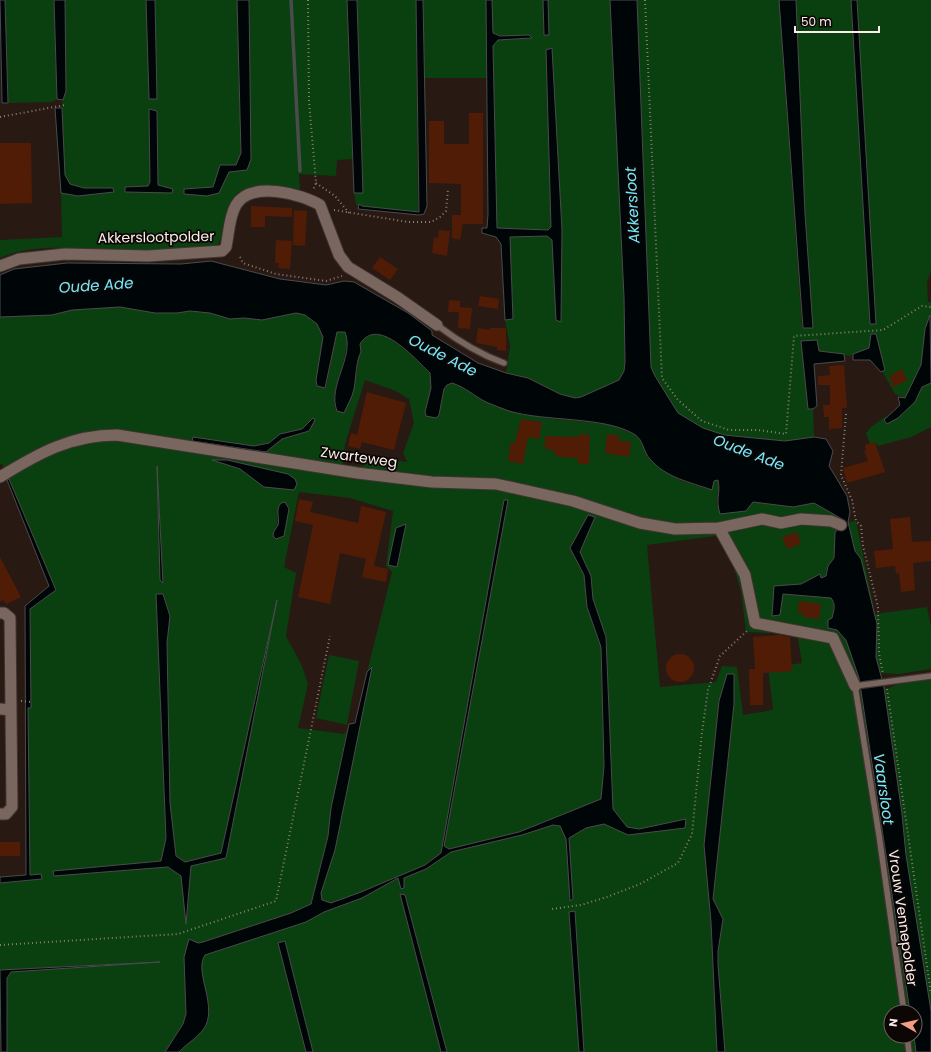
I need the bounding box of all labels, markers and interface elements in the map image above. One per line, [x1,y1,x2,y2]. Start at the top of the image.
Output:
scale bar [795,8,879,34]
text: 50 m [801,13,832,30]
water label: Akkersloot [619,166,645,245]
street label: Akkerslootpolder [97,226,215,248]
water label: Oude Ade [58,272,134,298]
water label: Oude Ade [405,329,481,381]
water label: Oude Ade [710,429,788,475]
street label: Zwarteweg [319,442,399,472]
water label: Vaarsloot [869,752,899,827]
street label: Vrouw Vennepolder [884,848,922,988]
north arrow [883,1004,923,1044]
text: N [885,1017,902,1028]

